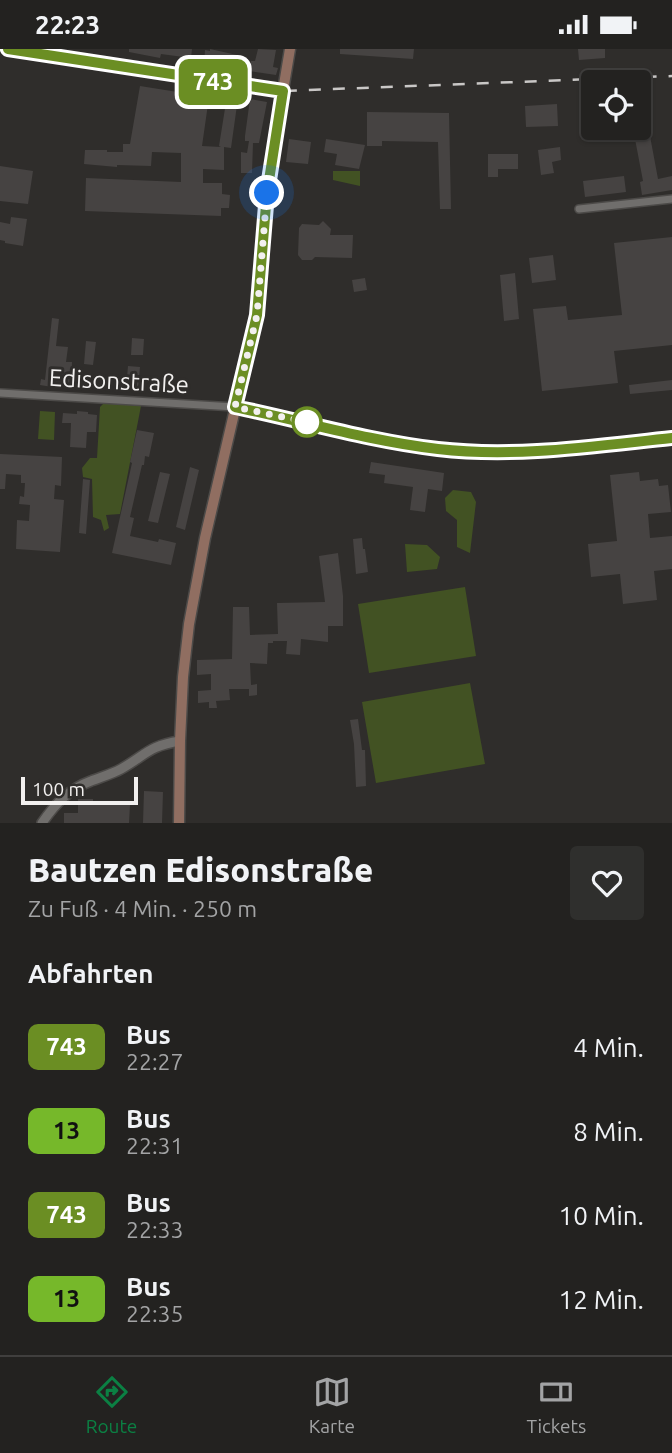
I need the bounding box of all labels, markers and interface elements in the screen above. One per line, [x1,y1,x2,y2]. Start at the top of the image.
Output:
text: 22:23 [35,10,100,39]
line badge: 743 [173,59,253,105]
text: 743 [193,68,233,95]
map controls [581,70,651,140]
button: locate [581,70,651,140]
your location [249,175,284,210]
street label: Edisonstraße [48,364,190,398]
unlabelled marker [292,407,322,437]
scale bar [21,774,138,806]
text: 100 m [32,778,85,800]
button: heart [570,846,644,920]
text: Bautzen Edisonstraße [28,851,373,888]
text: Zu Fuß · 4 Min. · 250 m [28,896,257,921]
text: Abfahrten [28,959,153,988]
text: Bus [126,1020,171,1049]
text: 743 [46,1033,87,1060]
text: 4 Min. [573,1033,644,1062]
text: 22:27 [126,1049,184,1074]
text: Bus [126,1104,171,1133]
text: 13 [53,1117,80,1144]
text: 8 Min. [573,1117,644,1146]
text: 22:31 [126,1133,184,1158]
text: Bus [126,1188,171,1217]
text: 743 [46,1201,87,1228]
text: 10 Min. [559,1201,644,1230]
text: 22:33 [126,1217,184,1242]
text: Bus [126,1272,171,1301]
text: 13 [53,1285,80,1312]
text: 12 Min. [559,1285,644,1314]
text: 22:35 [126,1301,184,1326]
tab: Route [86,1373,137,1437]
tab: Karte [309,1373,355,1437]
tab: Tickets [526,1373,586,1437]

